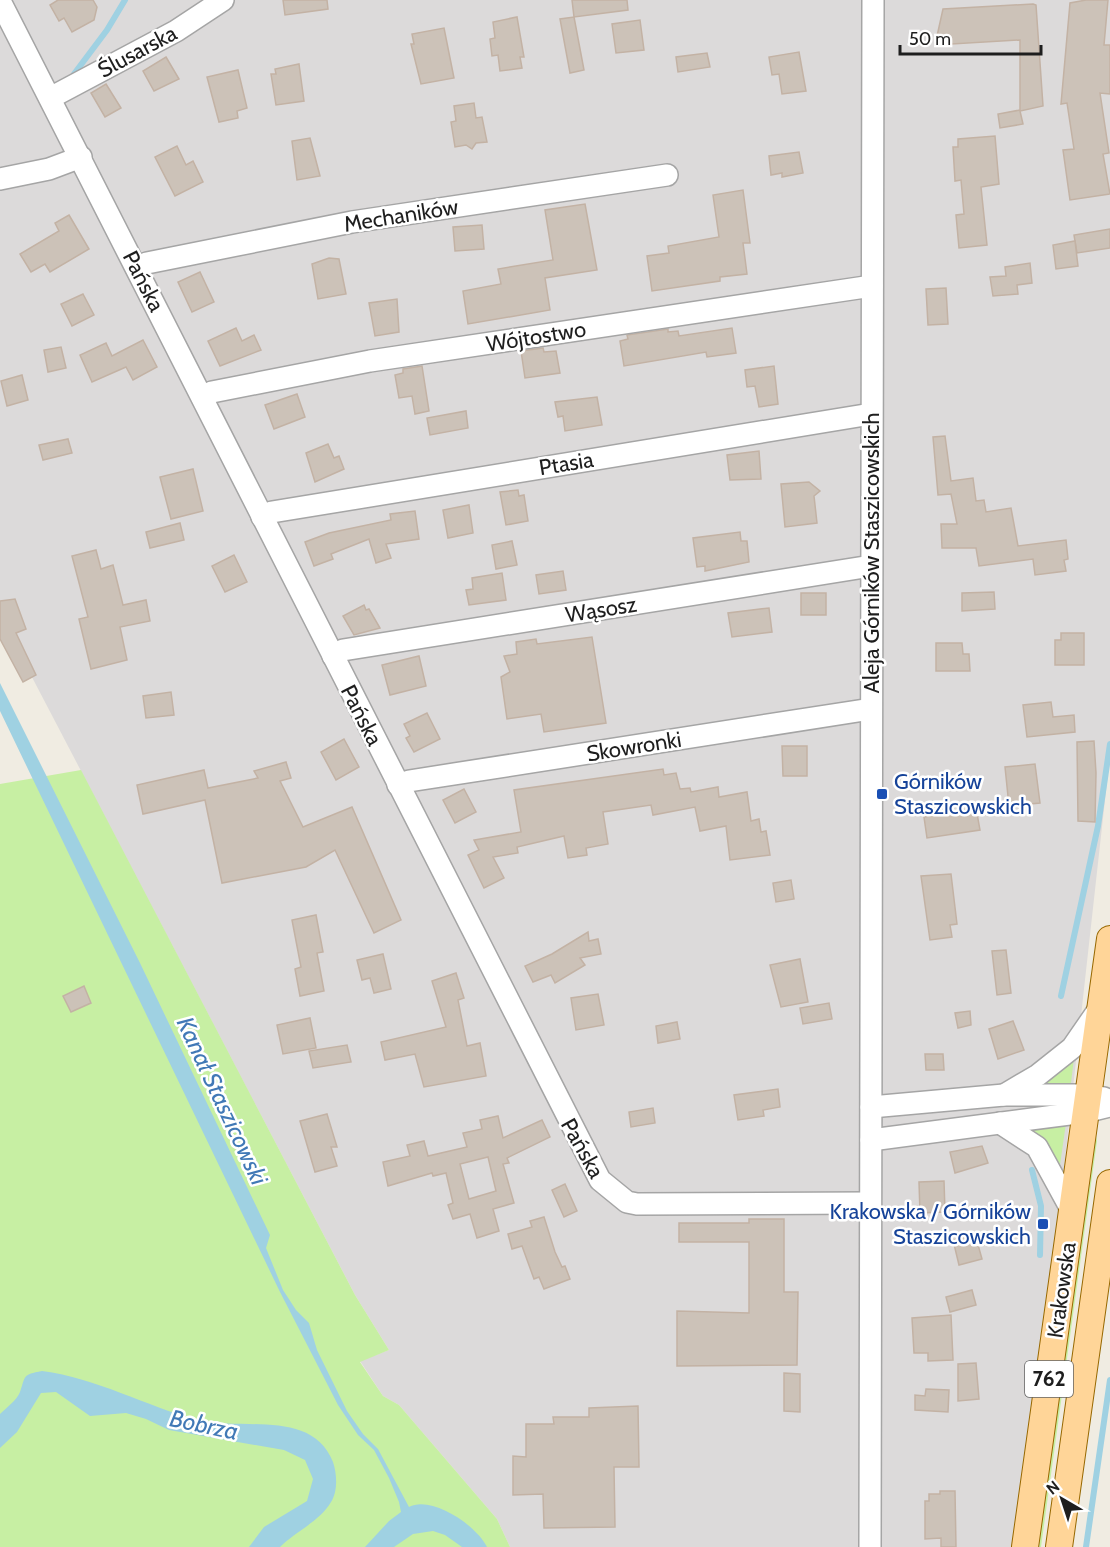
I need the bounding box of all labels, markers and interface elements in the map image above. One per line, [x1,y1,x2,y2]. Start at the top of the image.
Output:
scale bar [900,18,1041,56]
street label: Ślusarska [93,19,182,83]
text: 50 m [909,28,951,50]
street label: Mechaników [342,193,460,238]
street label: Pańska [117,246,170,316]
street label: Wójtostwo [484,315,588,358]
street label: Aleja Górników Staszicowskich [858,413,885,693]
street label: Ptasia [537,446,596,481]
street label: Wąsosz [563,591,639,628]
street label: Pańska [335,680,388,750]
street label: Skowronki [585,726,683,767]
place label: Górników Staszicowskich [894,768,1032,820]
marker: Górników Staszicowskich [875,787,889,801]
water label: Kanał Staszicowski [171,1012,274,1190]
street label: Pańska [555,1113,610,1183]
place label: Krakowska / Górników Staszicowskich [829,1198,1031,1250]
marker: Krakowska / Górników Staszicowskich [1036,1217,1050,1231]
street label: Krakowska [1041,1240,1082,1340]
road number: 762 [1025,1361,1073,1397]
water label: Bobrza [167,1403,241,1446]
north arrow [1032,1469,1092,1529]
text: N [1043,1477,1063,1499]

